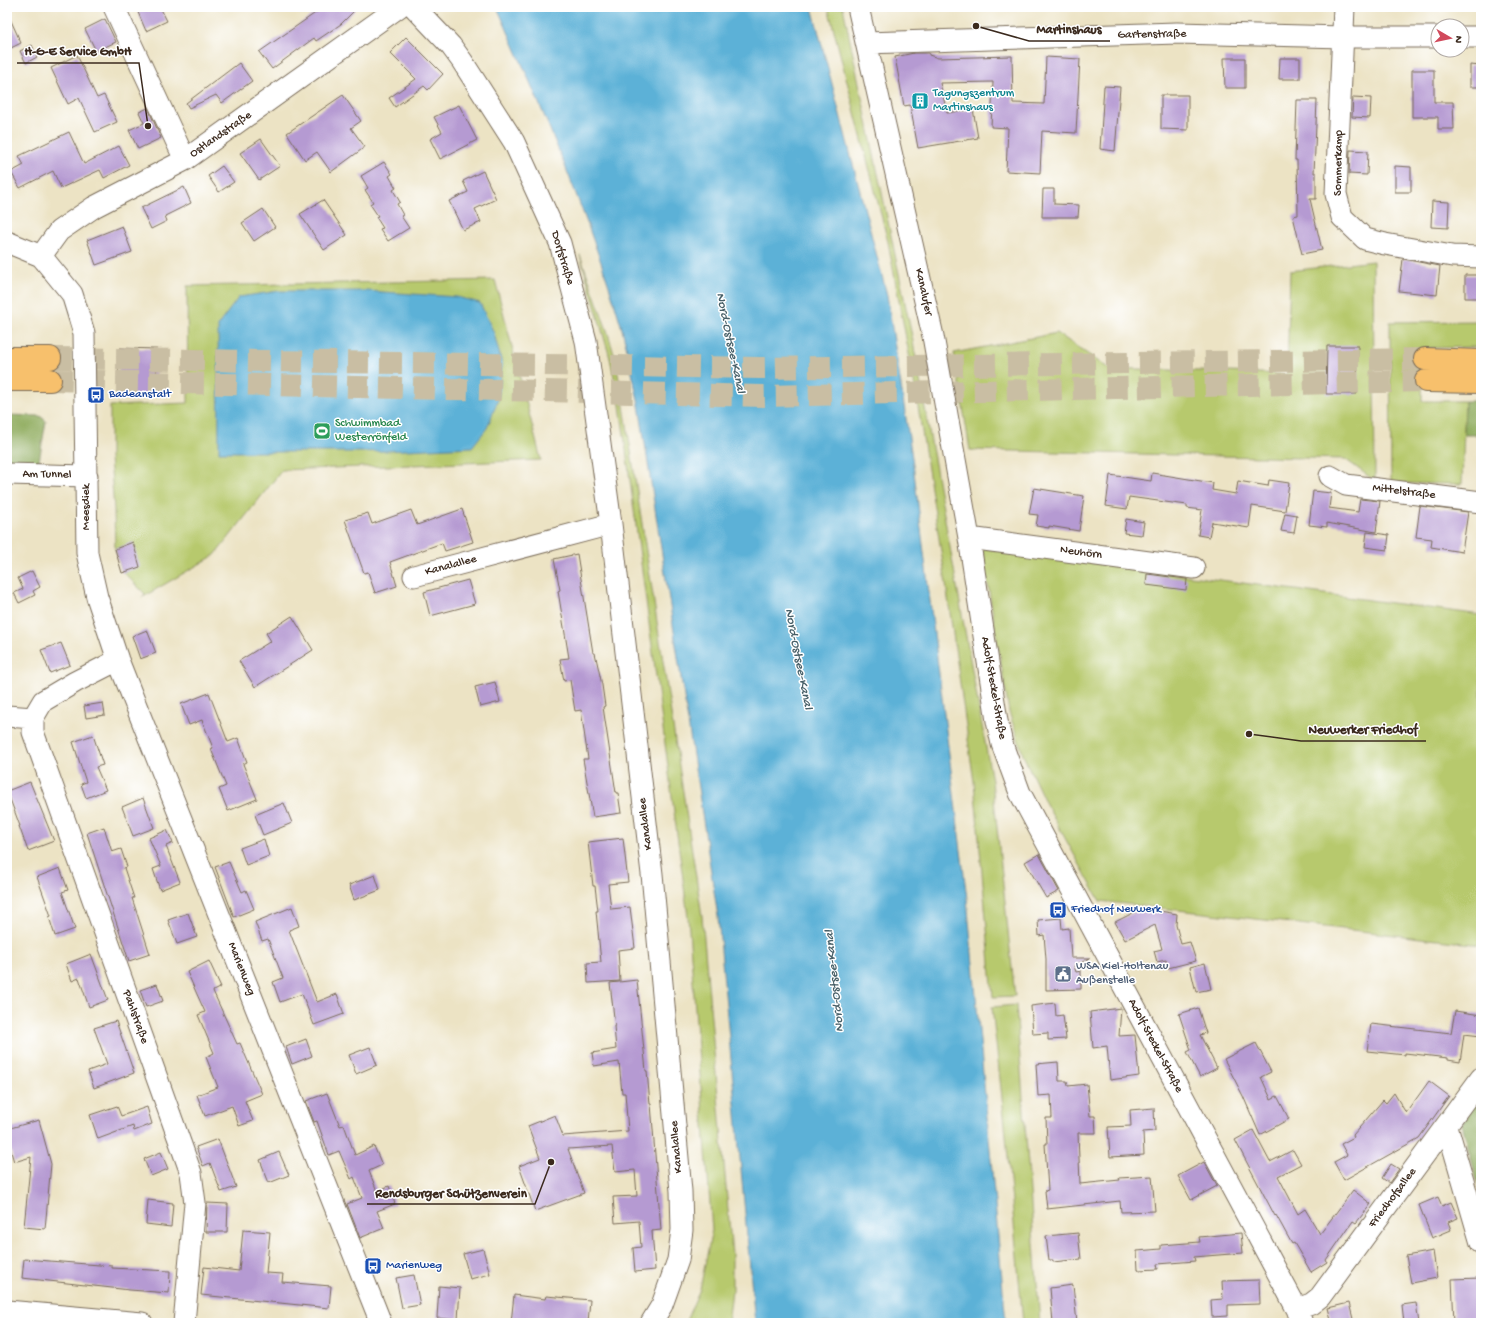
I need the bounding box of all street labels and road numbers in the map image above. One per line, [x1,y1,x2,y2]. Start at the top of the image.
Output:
street label: Gartenstraße [1117,27,1187,43]
street label: Ostlandstraße [187,108,255,161]
street label: Sommerkamp [1331,130,1347,196]
street label: Dorfstraße [547,228,577,287]
street label: Kanalufer [911,267,936,319]
street label: Am Tunnel [22,468,72,482]
street label: Mittelstraße [1372,481,1437,503]
street label: Meesdiek [80,482,94,530]
street label: Neuhörn [1059,543,1103,563]
street label: Kanalallee [424,552,479,580]
street label: Adolf-Steckel-Straße [977,636,1009,741]
street label: Kanalallee [636,796,656,851]
street label: Marienweg [224,940,258,998]
street label: Pahlstraße [118,987,151,1047]
street label: Adolf-Steckel-Straße [1124,997,1186,1096]
street label: Kanalallee [668,1119,686,1174]
street label: Friedhofsallee [1365,1165,1421,1231]

